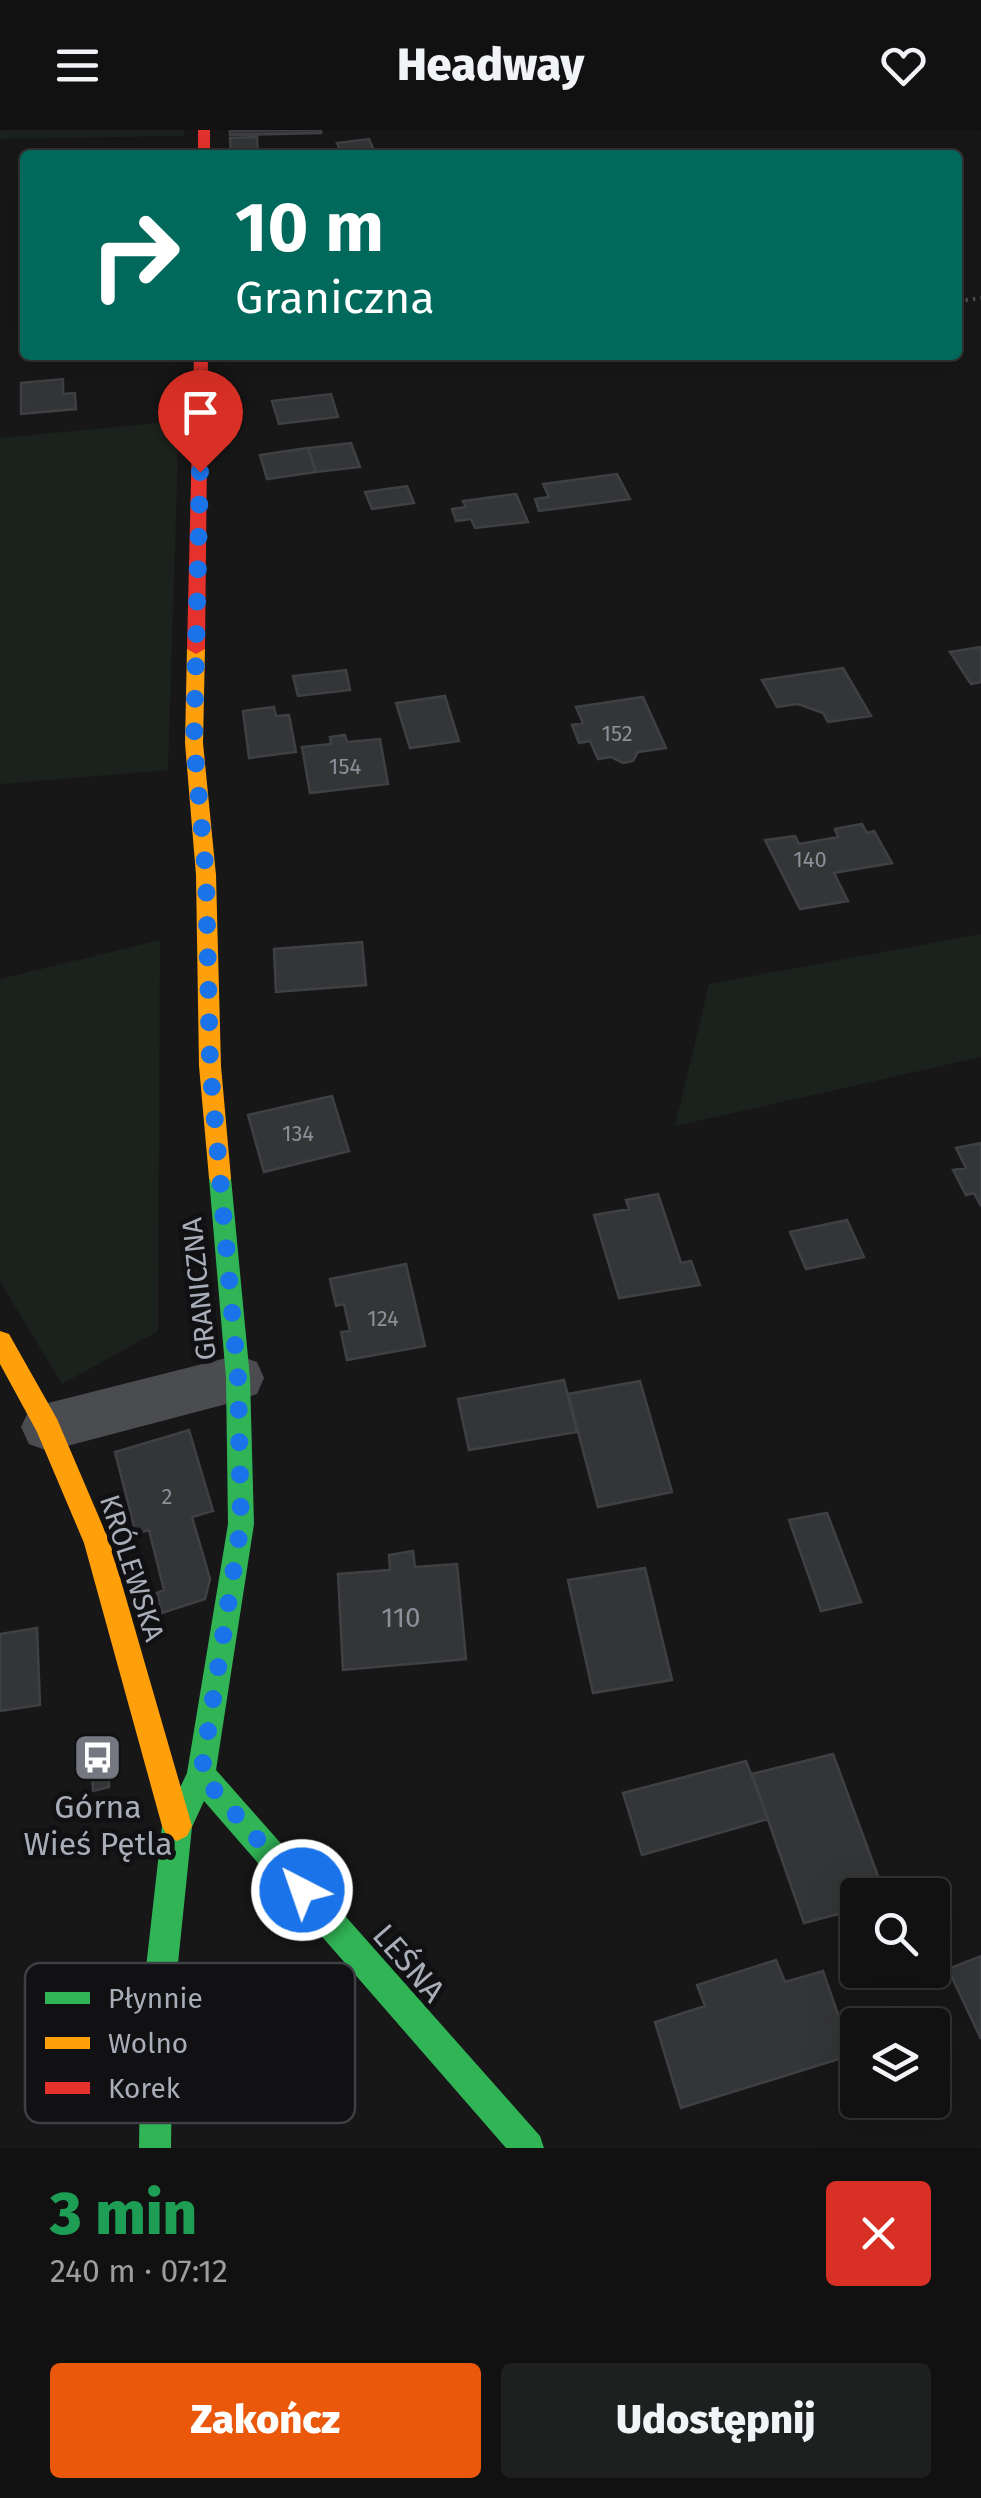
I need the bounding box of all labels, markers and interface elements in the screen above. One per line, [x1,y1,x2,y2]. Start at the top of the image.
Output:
icon: menu [50,38,105,93]
text: Headway [397,38,584,92]
icon: heart [876,38,931,93]
text: 10 m [235,186,384,270]
icon: right [70,190,200,320]
text: Graniczna [235,271,435,325]
pin [158,370,243,473]
icon: arrive [173,385,228,440]
house number: 152 [601,720,633,747]
house number: 154 [329,753,361,780]
house number: 140 [793,846,827,873]
house number: 134 [282,1120,314,1147]
street label: GRANICZNA [175,1216,223,1362]
house number: 124 [367,1305,399,1332]
house number: 2 [162,1483,172,1510]
street label: KRÓLEWSKA [93,1491,171,1645]
house number: 110 [381,1601,421,1634]
bus stop icon: Górna Wieś Pętla [72,1731,124,1783]
place label: Górna Wieś Pętla [23,1788,173,1863]
position arrow [250,1838,354,1942]
map controls [840,1878,950,2118]
button: search [840,1878,950,1988]
street label: LEŚNA [365,1916,453,2010]
legend [25,1963,355,2123]
text: Płynnie [108,1982,203,2015]
button: layers [840,2008,950,2118]
text: Wolno [108,2027,188,2060]
text: Korek [108,2072,181,2105]
text: 3 min [50,2178,197,2250]
button: close [826,2181,931,2286]
text: 240 m · 07:12 [50,2252,228,2290]
button: Zakończ [50,2363,481,2478]
button: Udostępnij [501,2363,931,2478]

